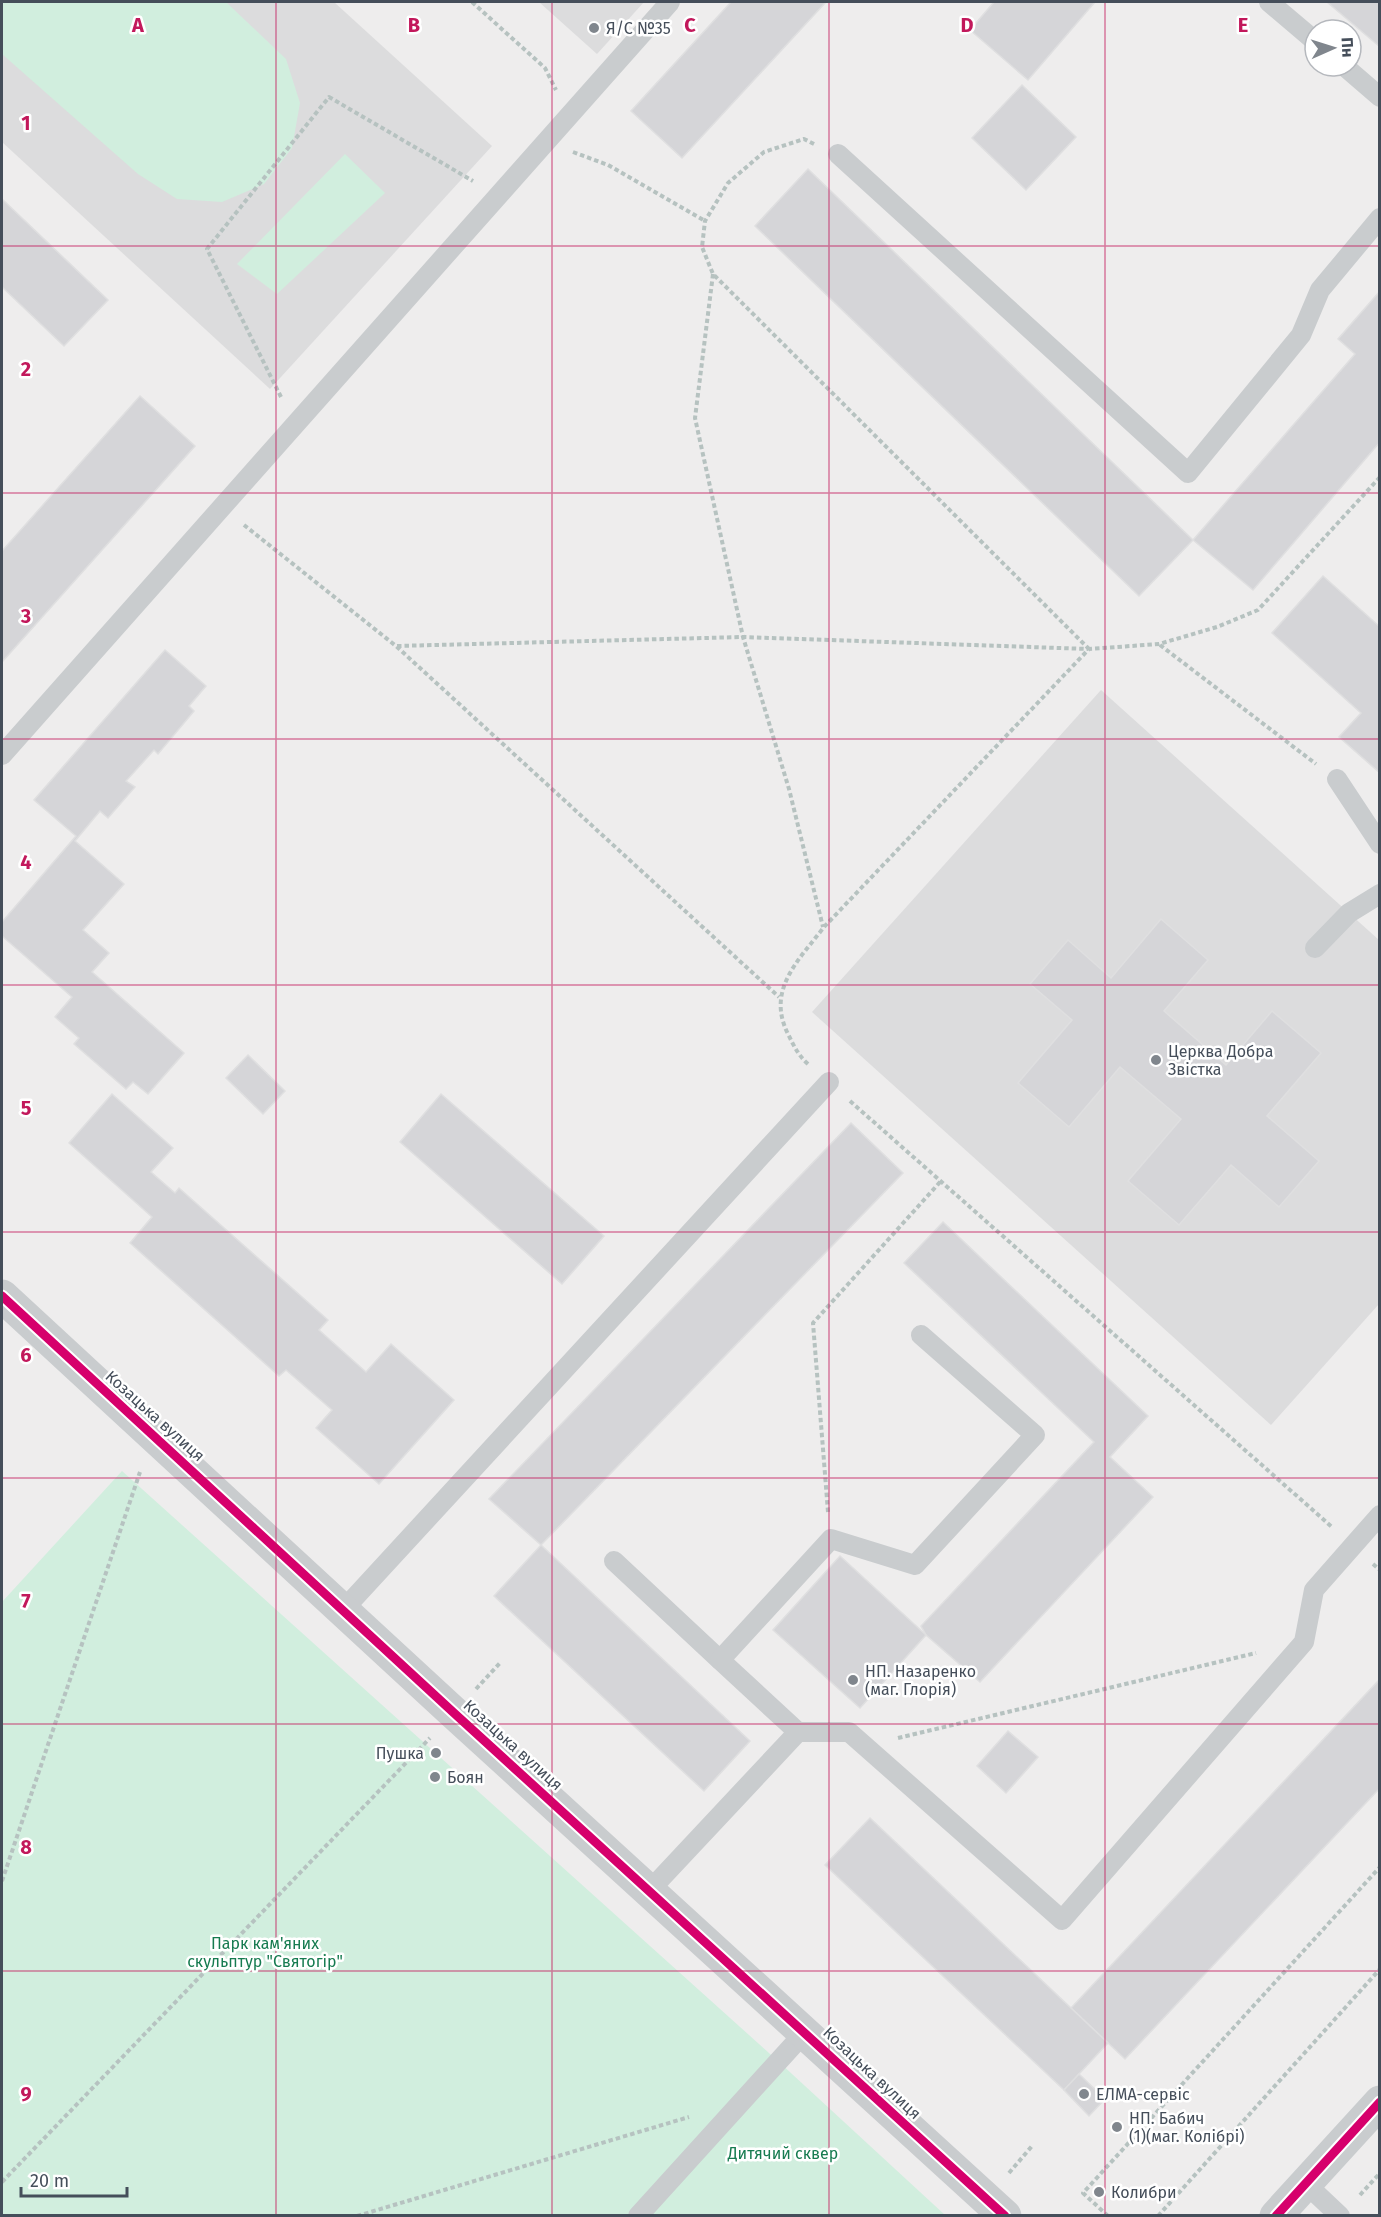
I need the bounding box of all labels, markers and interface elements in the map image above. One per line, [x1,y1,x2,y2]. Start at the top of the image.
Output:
text: A [131,13,145,37]
text: B [408,13,420,37]
text: C [684,13,696,37]
text: D [960,13,974,37]
text: E [1238,13,1248,37]
north arrow [1303,18,1363,78]
place label: Я/С №35 [606,19,671,38]
marker: Я/С №35 [587,21,601,35]
text: Пн [1337,37,1357,58]
text: 1 [21,111,31,135]
text: 2 [21,357,31,381]
text: 3 [20,604,31,628]
text: 4 [20,850,32,874]
place label: Церква Добра Звістка [1168,1042,1273,1079]
marker: Церква Добра Звістка [1149,1053,1163,1067]
text: 5 [21,1096,32,1120]
text: 6 [20,1343,32,1367]
street label: Козацька вулиця [102,1367,208,1465]
text: 7 [21,1589,31,1613]
place label: НП. Назаренко (маг. Глорія) [865,1662,976,1699]
marker: НП. Назаренко (маг. Глорія) [846,1673,860,1687]
street label: Козацька вулиця [460,1696,566,1794]
place label: Пушка [376,1744,424,1763]
marker: Пушка [429,1746,443,1760]
place label: Боян [447,1768,484,1787]
marker: Боян [428,1770,442,1784]
text: 8 [20,1835,32,1859]
park label: Парк кам'яних скульптур "Святогір" [187,1934,343,1971]
street label: Козацька вулиця [819,2023,925,2123]
text: 9 [20,2082,32,2106]
place label: ЕЛМА-сервіс [1096,2085,1190,2104]
marker: ЕЛМА-сервіс [1077,2087,1091,2101]
place label: НП. Бабич (1)(маг. Колібрі) [1129,2109,1245,2146]
marker: НП. Бабич (1)(маг. Колібрі) [1110,2120,1124,2134]
park label: Дитячий сквер [727,2144,838,2163]
scale bar [21,2160,128,2198]
text: 20 m [30,2170,69,2192]
place label: Колибри [1111,2183,1177,2202]
marker: Колибри [1092,2185,1106,2199]

